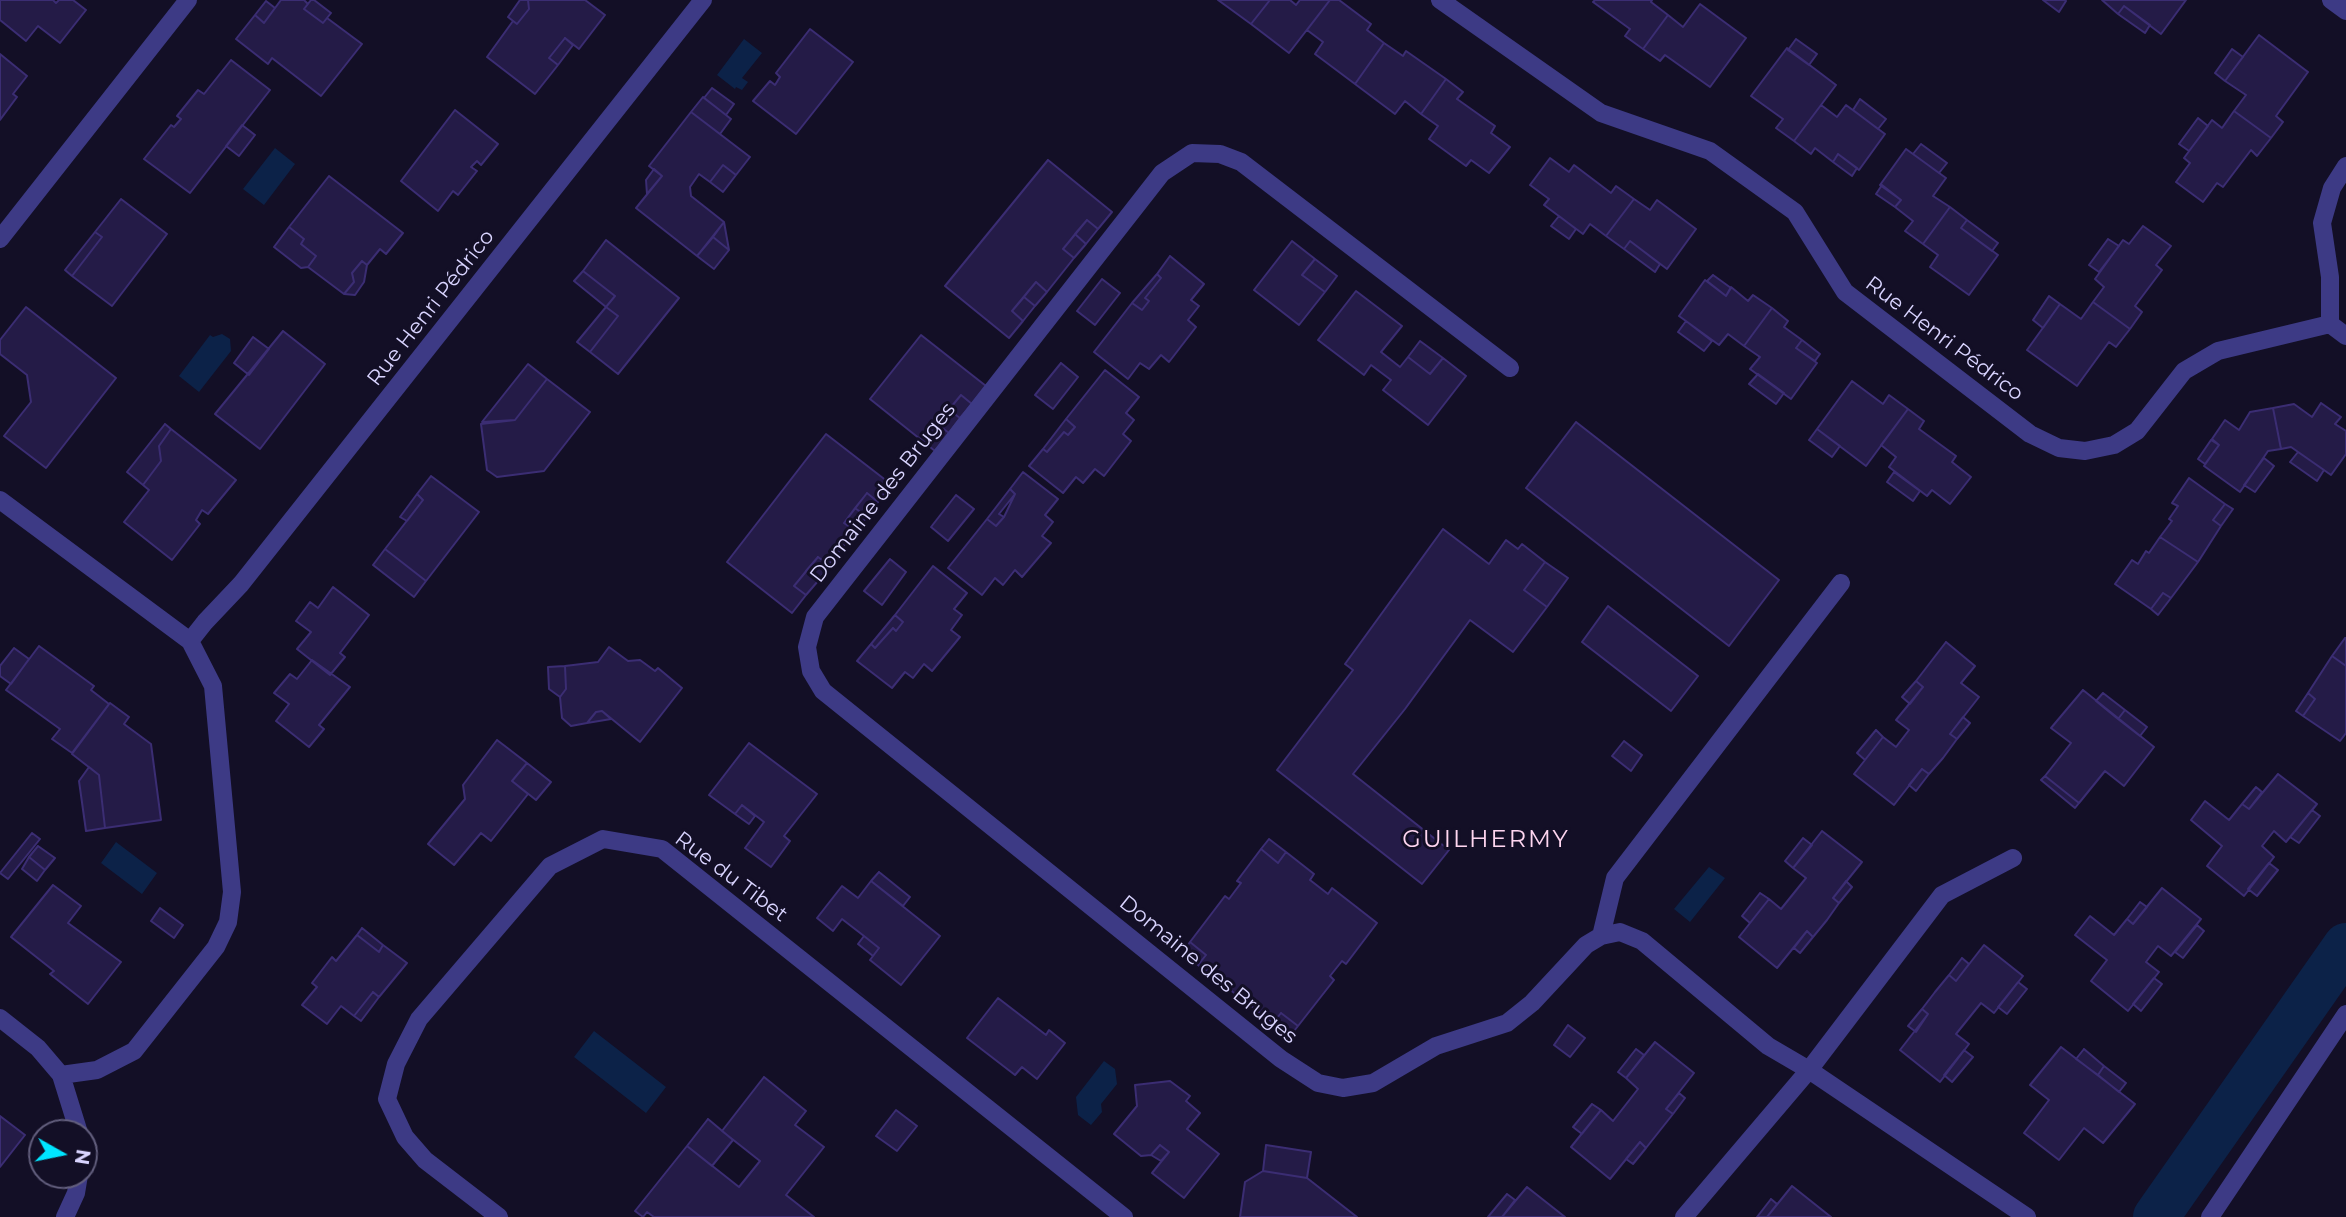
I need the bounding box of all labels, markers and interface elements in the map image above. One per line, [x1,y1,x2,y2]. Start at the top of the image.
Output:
street label: Rue Henri Pédrico [362,225,500,391]
street label: Rue Henri Pédrico [1860,271,2028,407]
street label: Domaine des Bruges [805,398,961,588]
street label: Rue du Tibet [670,826,792,928]
district label: GUILHERMY [1403,826,1569,854]
street label: Domaine des Bruges [1114,890,1302,1050]
north arrow [28,1119,98,1189]
text: N [70,1148,95,1166]

